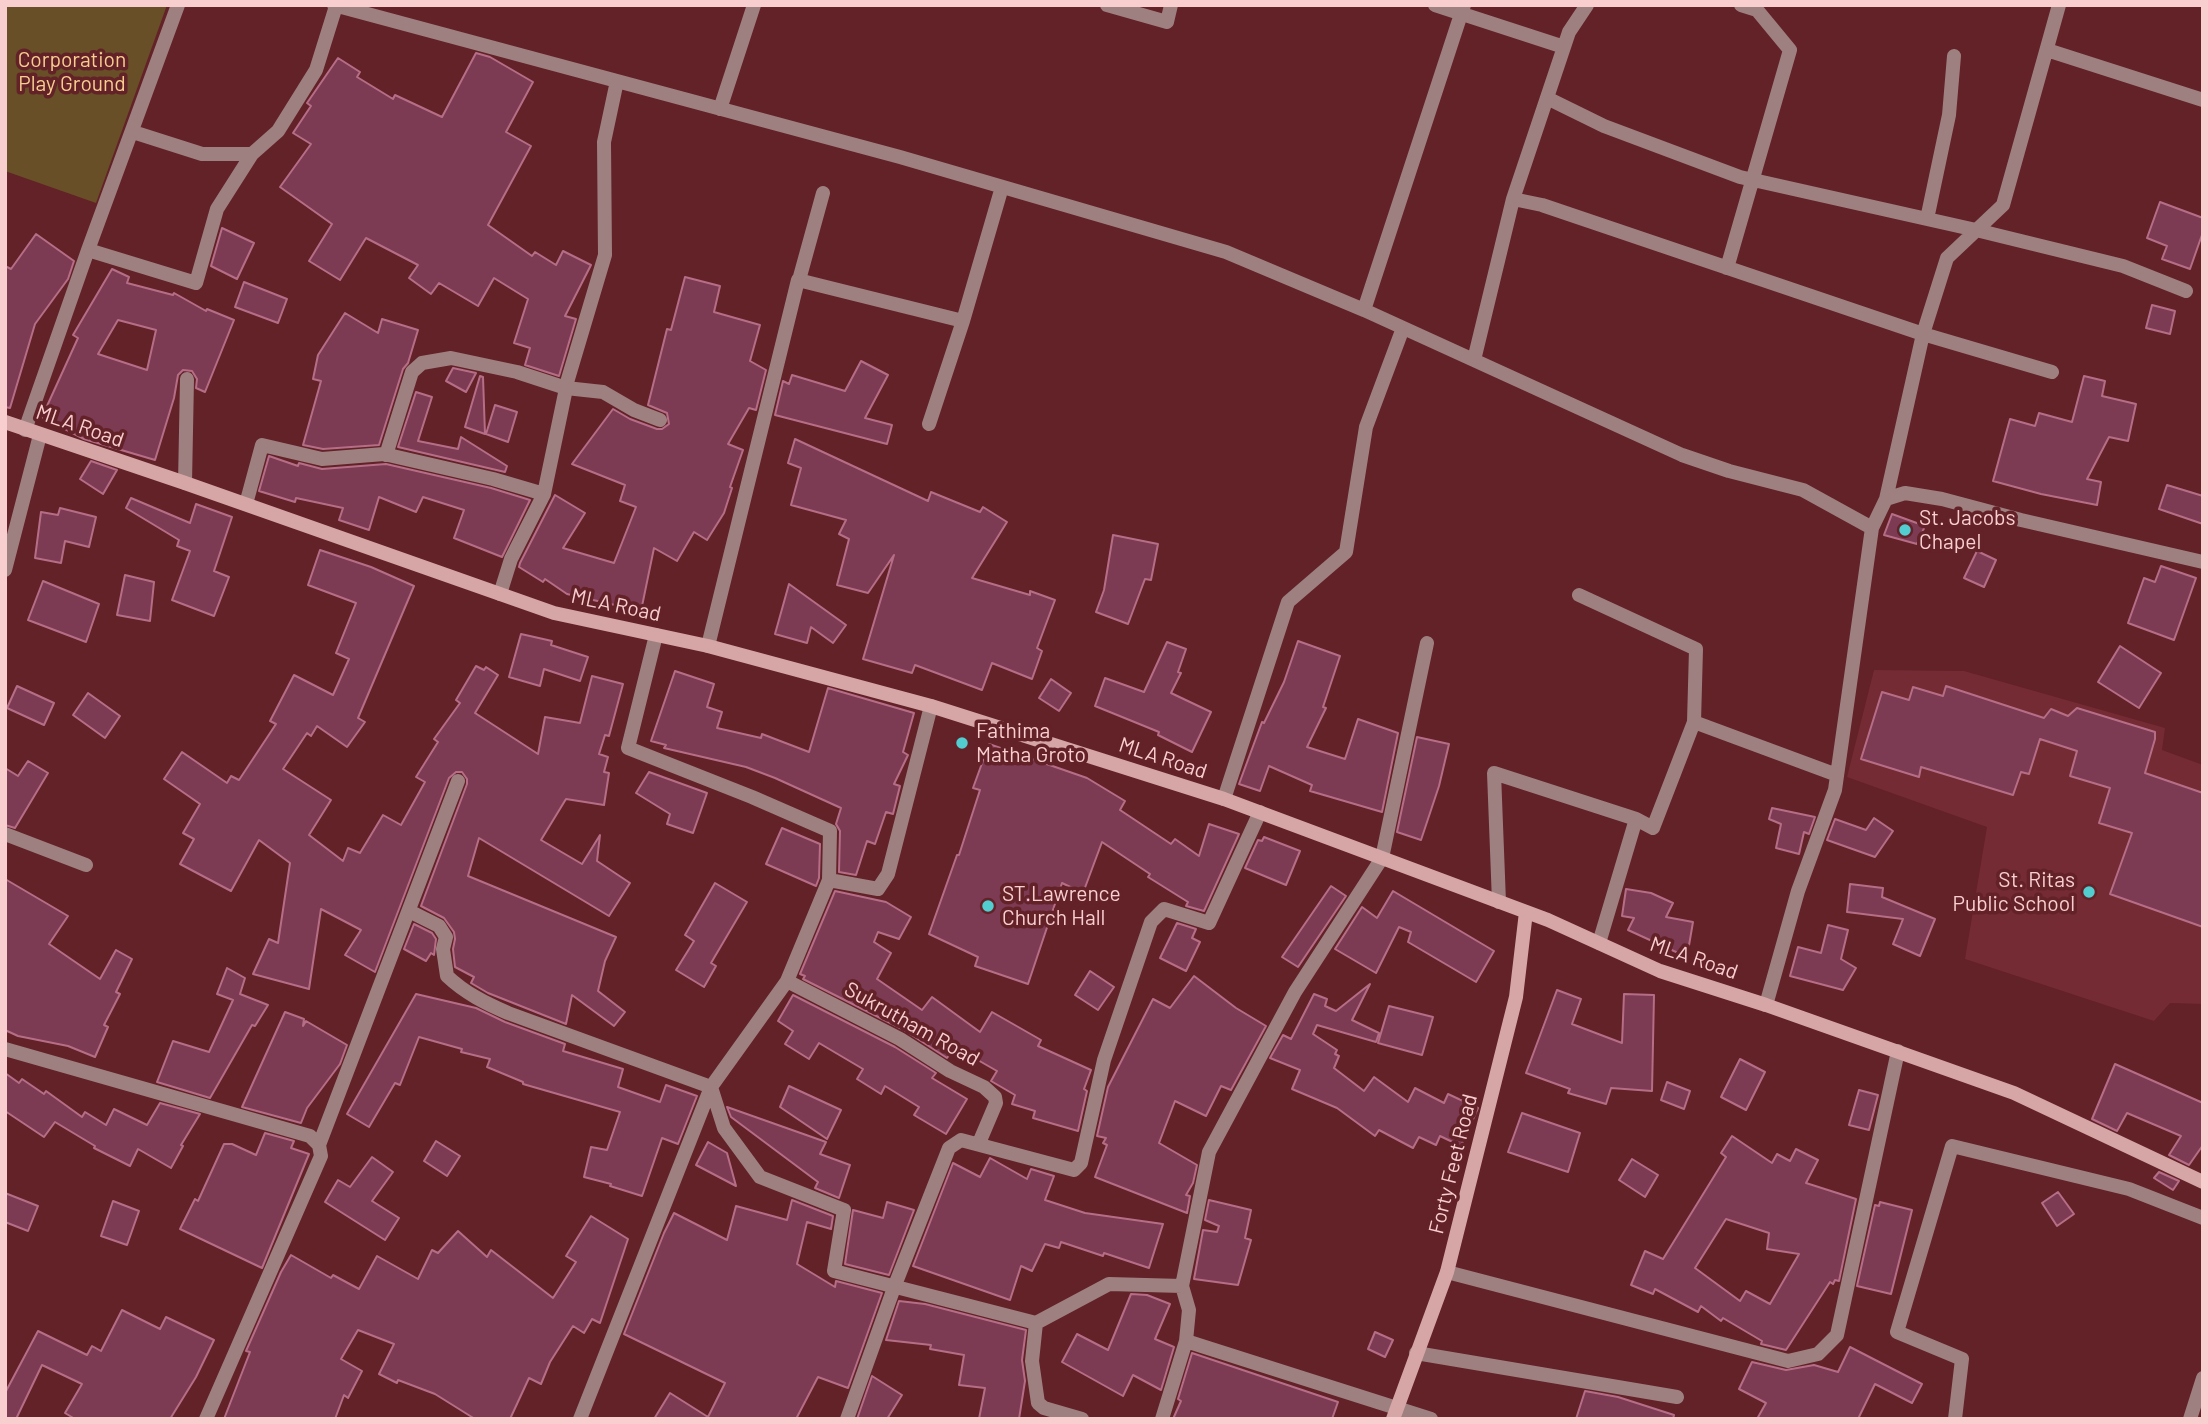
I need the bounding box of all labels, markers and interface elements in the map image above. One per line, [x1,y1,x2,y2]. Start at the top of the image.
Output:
park label: Corporation Play Ground [18,47,126,97]
street label: MLA Road [33,399,127,453]
place label: St. Jacobs Chapel [1919,505,2016,555]
marker: St. Jacobs Chapel [1897,522,1913,538]
street label: MLA Road [569,583,663,627]
place label: Fathima Matha Groto [976,718,1086,768]
street label: MLA Road [1116,732,1210,784]
marker: Fathima Matha Groto [954,735,970,751]
place label: St. Ritas Public School [1952,867,2075,917]
place label: ST.Lawrence Church Hall [1002,881,1121,931]
marker: St. Ritas Public School [2081,884,2097,900]
marker: ST.Lawrence Church Hall [980,898,996,914]
street label: MLA Road [1647,931,1741,985]
street label: Sukrutham Road [840,976,984,1072]
street label: Forty Feet Road [1423,1091,1483,1237]

